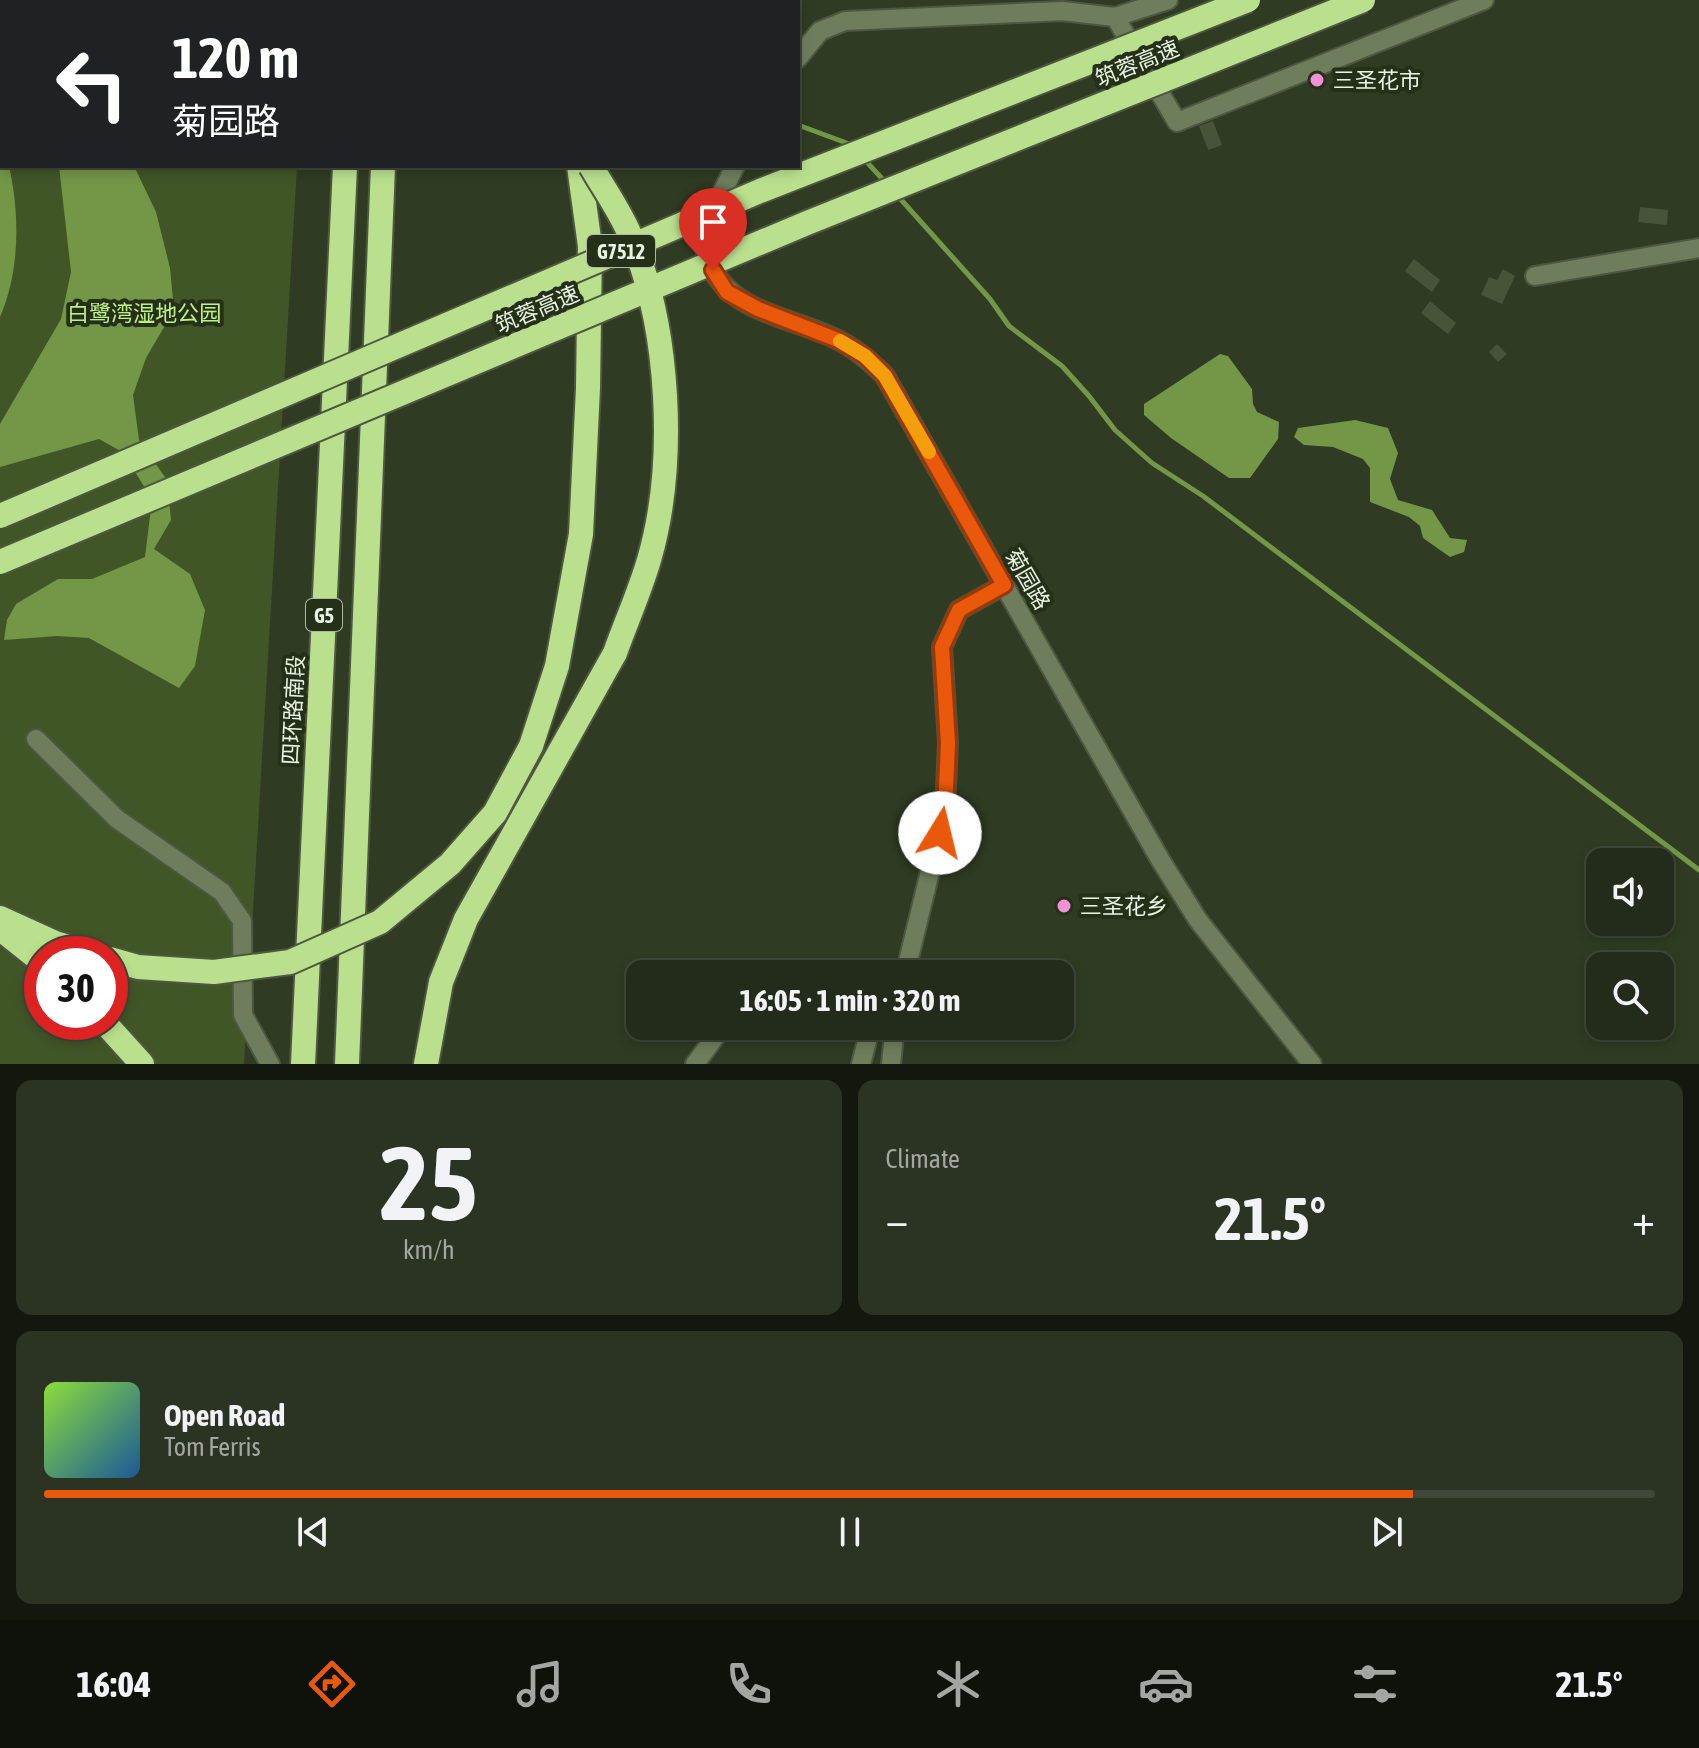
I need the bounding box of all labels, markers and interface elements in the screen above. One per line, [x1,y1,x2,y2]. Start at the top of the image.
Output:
text: 120 m [172,26,299,90]
icon: left [40,32,144,136]
street label: 筑蓉高速 [1091,34,1183,92]
place label: 三圣花市 [1333,67,1421,93]
marker: 三圣花市 [1308,71,1326,89]
text: 菊园路 [172,100,280,142]
pin [679,188,747,270]
icon: arrive [691,200,735,244]
road number: G7512 [587,235,655,267]
street label: 筑蓉高速 [491,280,583,338]
park label: 白鹭湾湿地公园 [67,300,221,326]
street label: 菊园路 [1000,544,1056,614]
road number: G5 [306,599,342,631]
street label: 四环路南段 [277,654,309,766]
position arrow [898,791,982,875]
map controls [1586,848,1674,1040]
button: sound [1586,848,1674,936]
place label: 三圣花乡 [1080,893,1168,919]
marker: 三圣花乡 [1055,897,1073,915]
speed limit sign: 30 [24,936,128,1040]
button: search [1586,952,1674,1040]
text: 16:05 · 1 min · 320 m [740,983,960,1017]
text: 25 [380,1123,478,1242]
text: Climate [886,1144,960,1174]
text: 21.5° [1214,1184,1326,1253]
text: − [886,1194,908,1244]
text: + [1632,1194,1655,1244]
text: km/h [403,1235,455,1265]
text: Open Road [164,1398,285,1432]
text: Tom Ferris [164,1432,261,1462]
icon: previous [291,1510,335,1554]
icon: pause [828,1510,872,1554]
icon: next [1365,1510,1409,1554]
icon: directions [304,1656,360,1712]
icon: music [512,1656,568,1712]
icon: phone [721,1656,777,1712]
icon: climate [930,1656,986,1712]
icon: car [1138,1656,1194,1712]
icon: filters [1347,1656,1403,1712]
text: 16:04 [76,1663,151,1705]
text: 21.5° [1556,1663,1623,1705]

